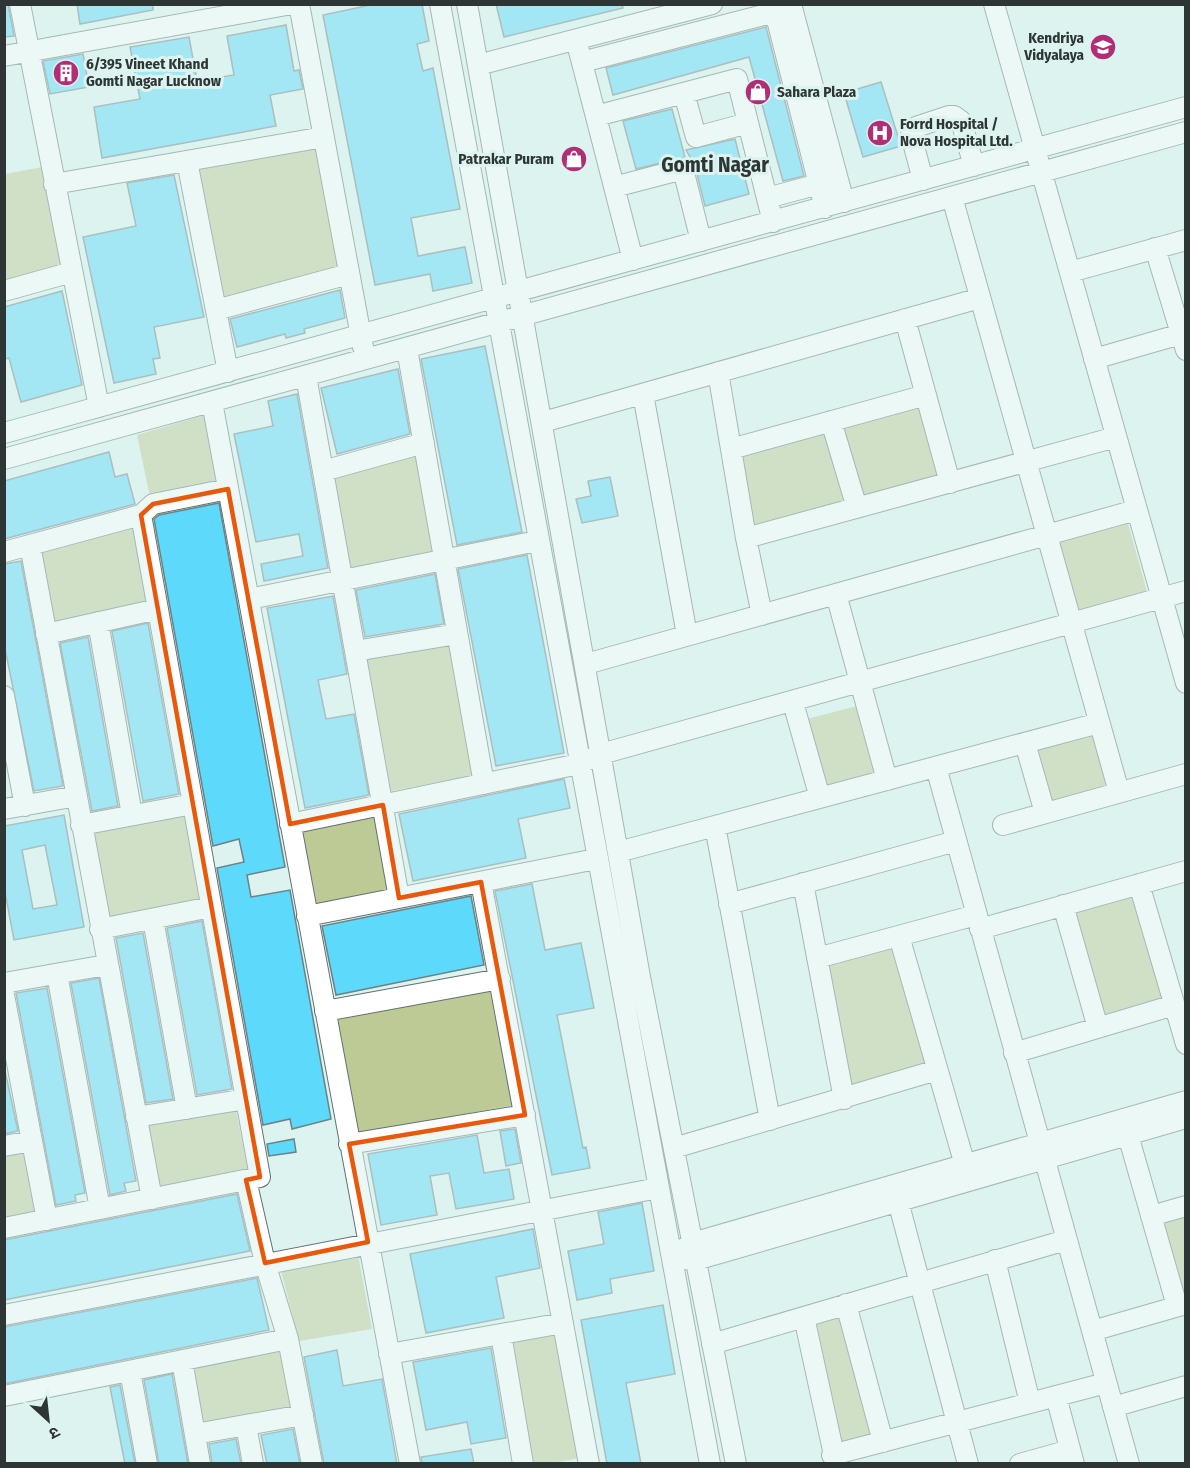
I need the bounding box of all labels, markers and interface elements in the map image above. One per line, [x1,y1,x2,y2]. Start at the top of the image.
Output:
place label: Kendriya Vidyalaya [1023,29,1085,64]
school or university icon: Kendriya Vidyalaya [1088,32,1118,62]
place label: 6/395 Vineet Khand Gomti Nagar Lucknow [86,55,222,90]
building icon: 6/395 Vineet Khand Gomti Nagar Lucknow [51,58,81,88]
shop icon: Sahara Plaza [743,77,773,107]
place label: Sahara Plaza [777,83,857,101]
place label: Forrd Hospital / Nova Hospital Ltd. [900,115,1013,150]
hospital icon: Forrd Hospital / Nova Hospital Ltd. [865,118,895,148]
shop icon: Patrakar Puram [559,144,589,174]
place label: Patrakar Puram [458,150,554,168]
district label: Gomti Nagar [661,152,769,178]
north arrow [18,1390,78,1450]
text: उ [46,1422,63,1444]

